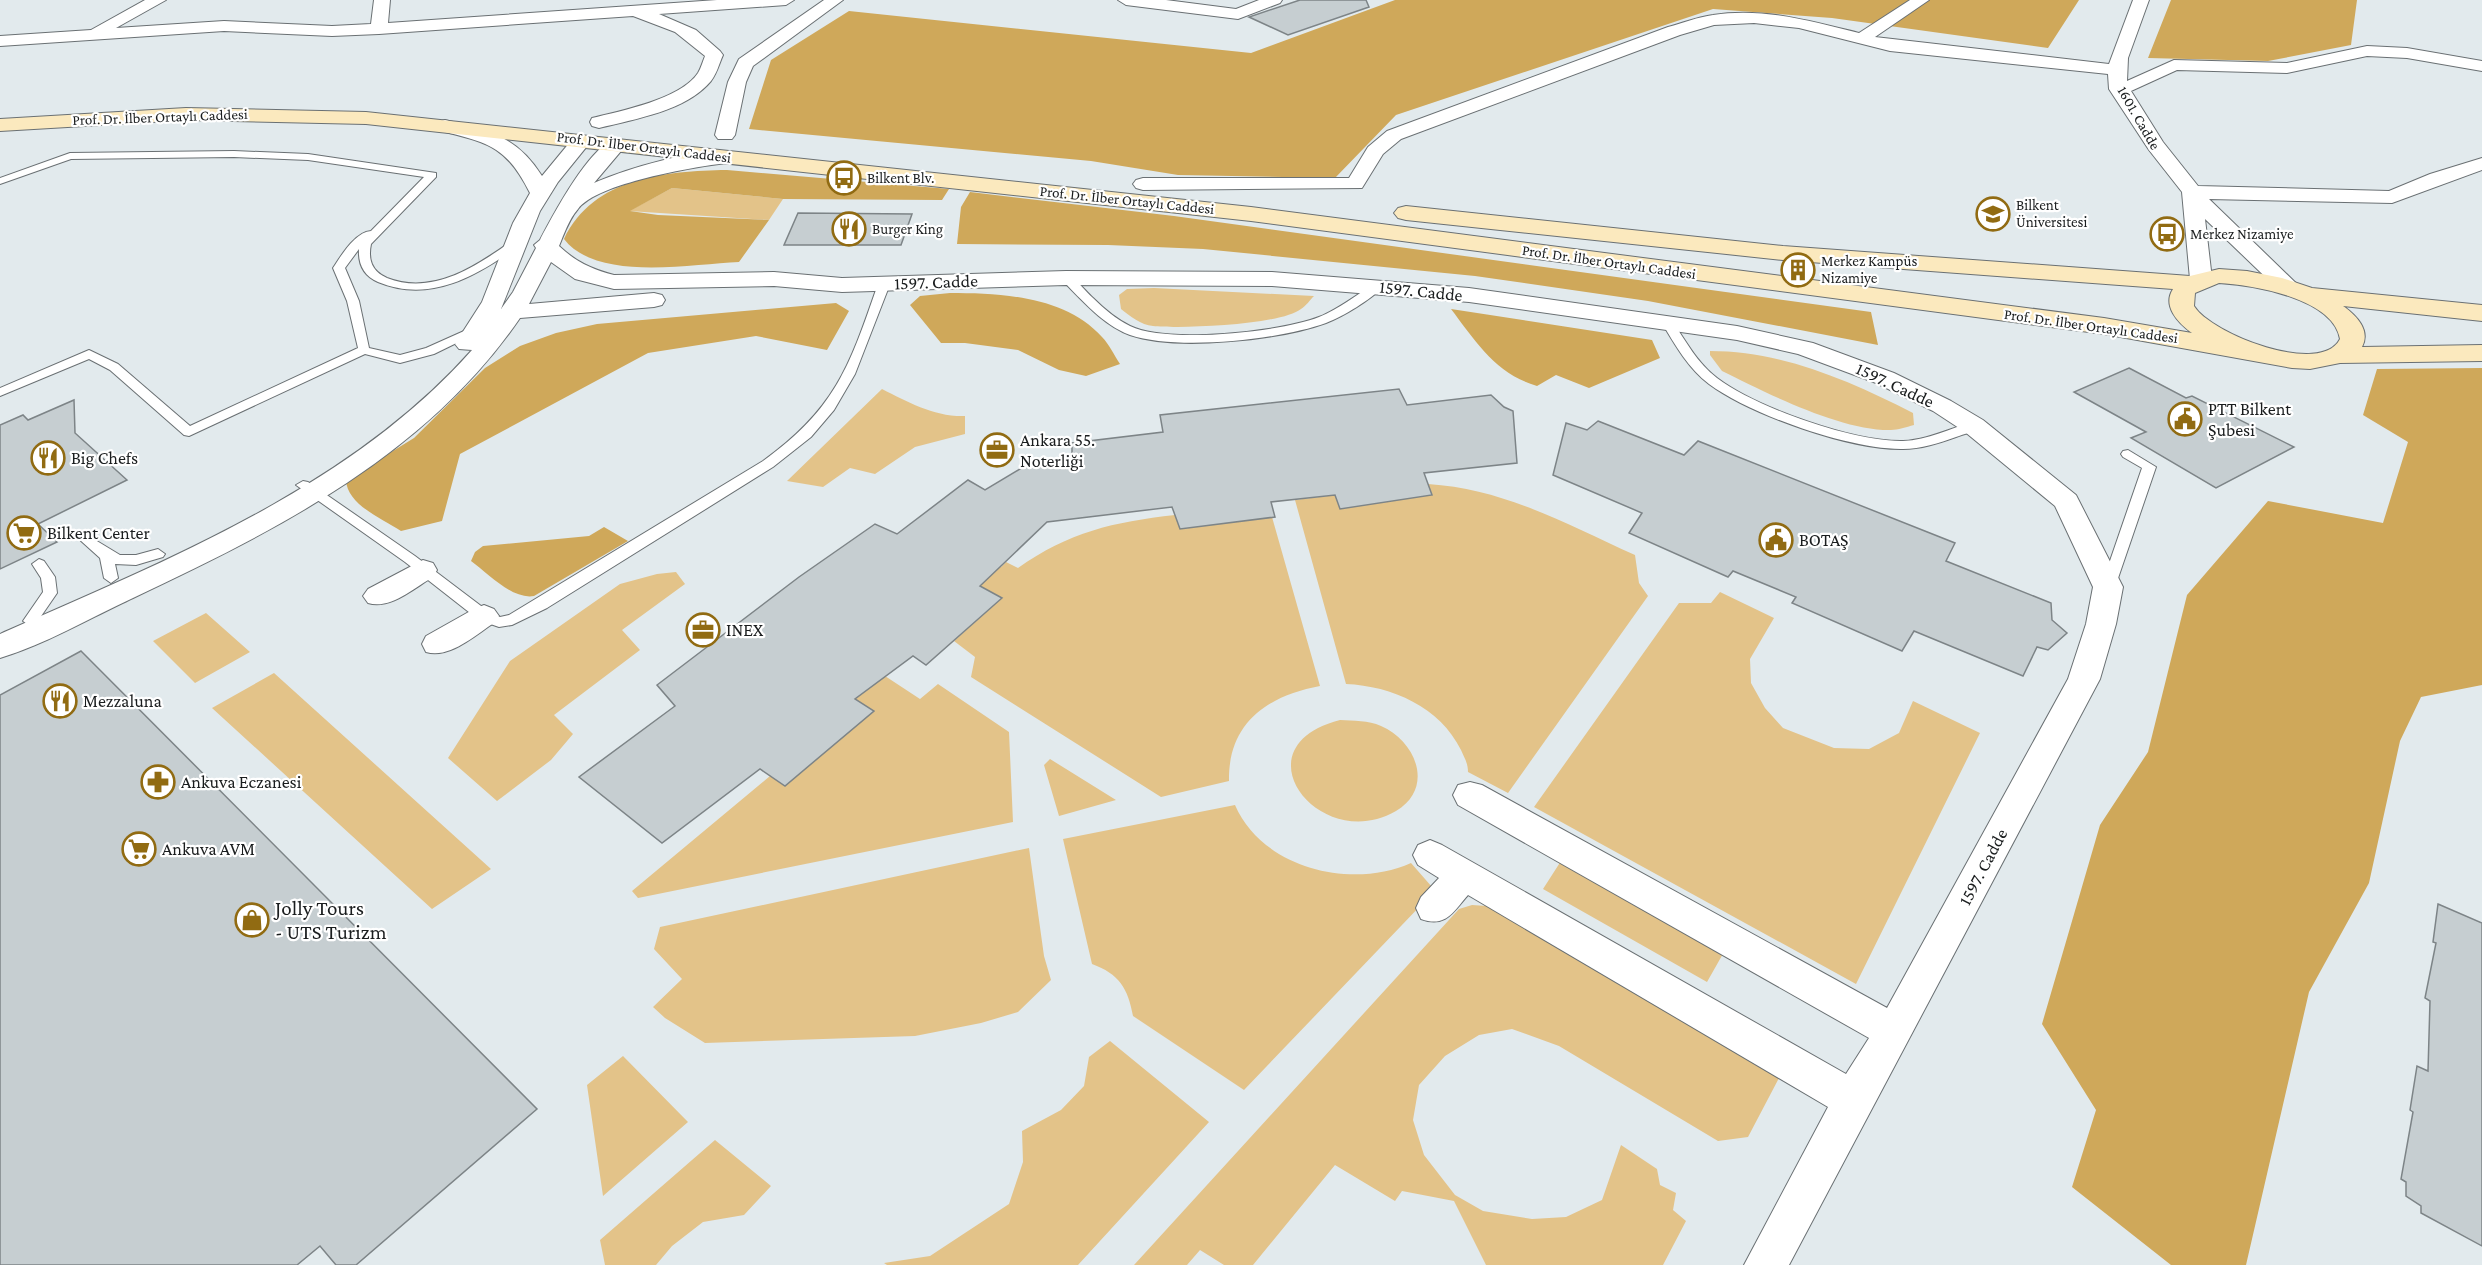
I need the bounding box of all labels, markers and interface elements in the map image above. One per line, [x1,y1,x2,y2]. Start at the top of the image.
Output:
street label: 1601. Cadde [2114,84,2164,153]
street label: Prof. Dr. İlber Ortaylı Caddesi [72,106,248,129]
street label: Prof. Dr. İlber Ortaylı Caddesi [556,128,732,167]
bus stop icon: Bilkent Blv. [826,160,862,196]
place label: Bilkent Blv. [867,170,935,186]
street label: Prof. Dr. İlber Ortaylı Caddesi [1039,183,1215,218]
school or university icon: Bilkent Üniversitesi [1975,196,2011,232]
place label: Bilkent Üniversitesi [2016,197,2087,230]
restaurant icon: Burger King [831,211,867,247]
bus stop icon: Merkez Nizamiye [2149,216,2185,252]
place label: Burger King [872,221,943,238]
place label: Merkez Nizamiye [2190,226,2294,243]
street label: Prof. Dr. İlber Ortaylı Caddesi [1521,242,1697,283]
building icon: Merkez Kampüs Nizamiye [1780,252,1816,288]
place label: Merkez Kampüs Nizamiye [1821,253,1917,287]
street label: 1597. Cadde [894,271,978,293]
street label: 1597. Cadde [1378,277,1464,305]
street label: Prof. Dr. İlber Ortaylı Caddesi [2003,306,2179,347]
street label: 1597. Cadde [1853,358,1937,412]
place label: PTT Bilkent Şubesi [2208,399,2292,440]
public building icon: PTT Bilkent Şubesi [2167,401,2203,437]
place label: Ankara 55. Noterliği [1020,430,1095,471]
office icon: Ankara 55. Noterliği [979,432,1015,468]
restaurant icon: Big Chefs [30,440,66,476]
place label: Big Chefs [71,448,138,468]
supermarket icon: Bilkent Center [6,515,42,551]
public building icon: BOTAŞ [1758,522,1794,558]
place label: Bilkent Center [47,523,151,543]
place label: BOTAŞ [1799,530,1848,550]
office icon: INEX [685,612,721,648]
place label: INEX [726,620,764,640]
restaurant icon: Mezzaluna [42,683,78,719]
place label: Mezzaluna [83,691,162,711]
pharmacy icon: Ankuva Eczanesi [140,764,176,800]
place label: Ankuva Eczanesi [181,772,302,792]
street label: 1597. Cadde [1955,825,2012,909]
supermarket icon: Ankuva AVM [121,831,157,867]
place label: Ankuva AVM [162,839,255,859]
place label: Jolly Tours - UTS Turizm [273,896,387,944]
shop icon: Jolly Tours - UTS Turizm [234,902,270,938]

